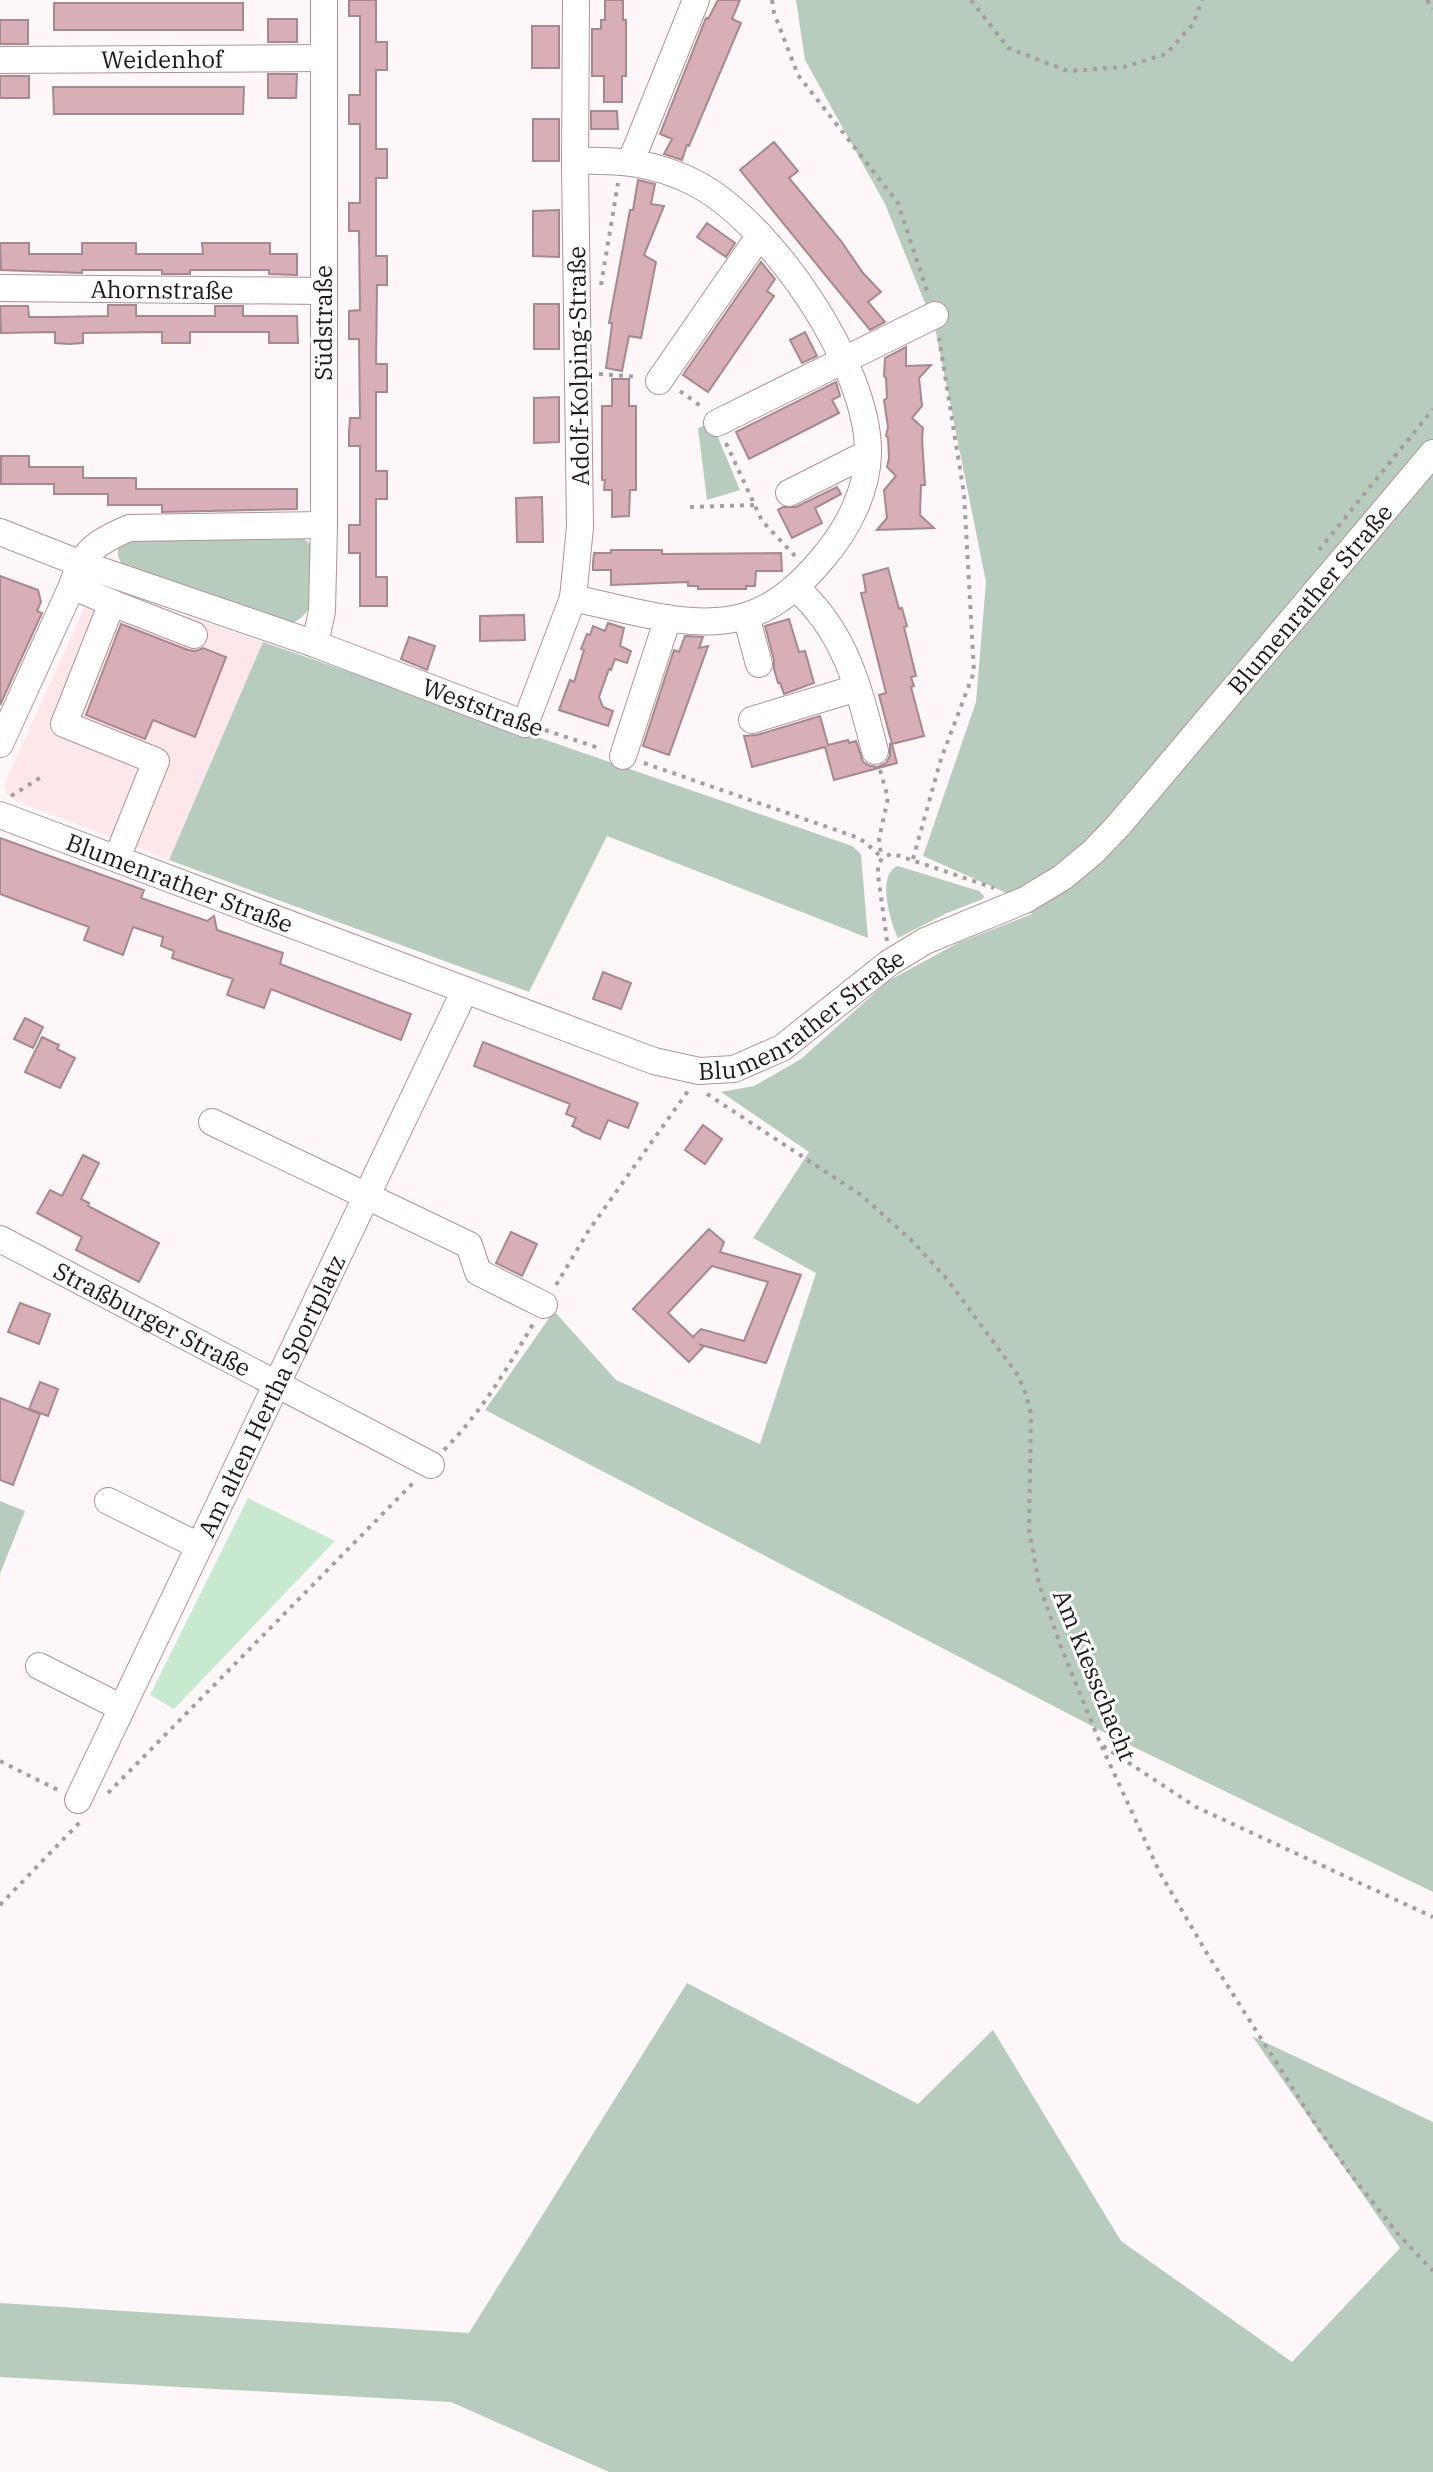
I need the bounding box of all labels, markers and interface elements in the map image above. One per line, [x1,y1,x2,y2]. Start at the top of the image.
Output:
street label: Weidenhof [101,43,225,75]
street label: Adolf-Kolping-Straße [560,246,596,486]
street label: Südstraße [307,265,339,381]
street label: Ahornstraße [90,273,234,306]
street label: Blumenrather Straße [1220,497,1399,701]
street label: Weststraße [418,670,548,744]
street label: Blumenrather Straße [62,825,298,940]
street label: Blumenrather Straße [697,942,910,1087]
street label: Am alten Hertha Sportplatz [190,1249,352,1542]
street label: Straßburger Straße [48,1254,256,1384]
street label: Am Kiesschacht [1046,1585,1144,1765]

